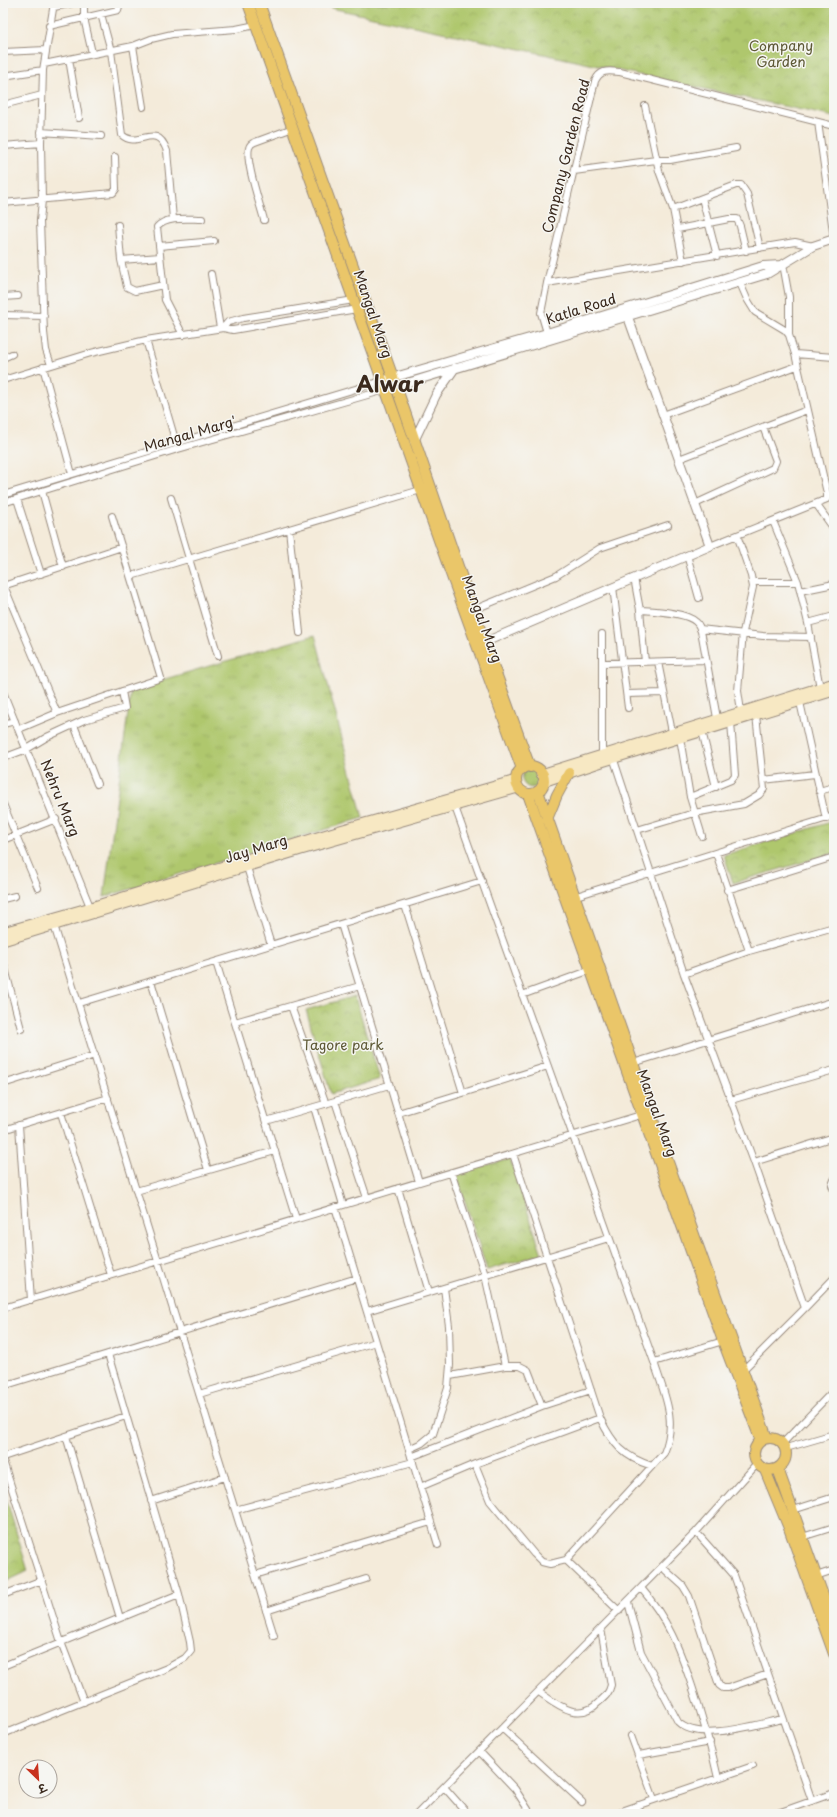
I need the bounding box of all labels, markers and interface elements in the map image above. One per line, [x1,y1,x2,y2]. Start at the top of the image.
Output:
park label: Company Garden [749,35,813,72]
street label: Company Garden Road [536,76,595,235]
street label: Mangal Marg [349,267,398,361]
street label: Katla Road [543,288,619,329]
district label: Alwar [356,366,425,399]
street label: Mangal Marg' [141,410,239,457]
street label: Mangal Marg [457,572,508,666]
street label: Nehru Marg [35,756,86,840]
street label: Jay Marg [222,829,290,868]
park label: Tagore park [302,1034,384,1055]
street label: Mangal Marg [632,1066,683,1160]
north arrow [18,1759,58,1799]
text: उ [34,1779,50,1798]

